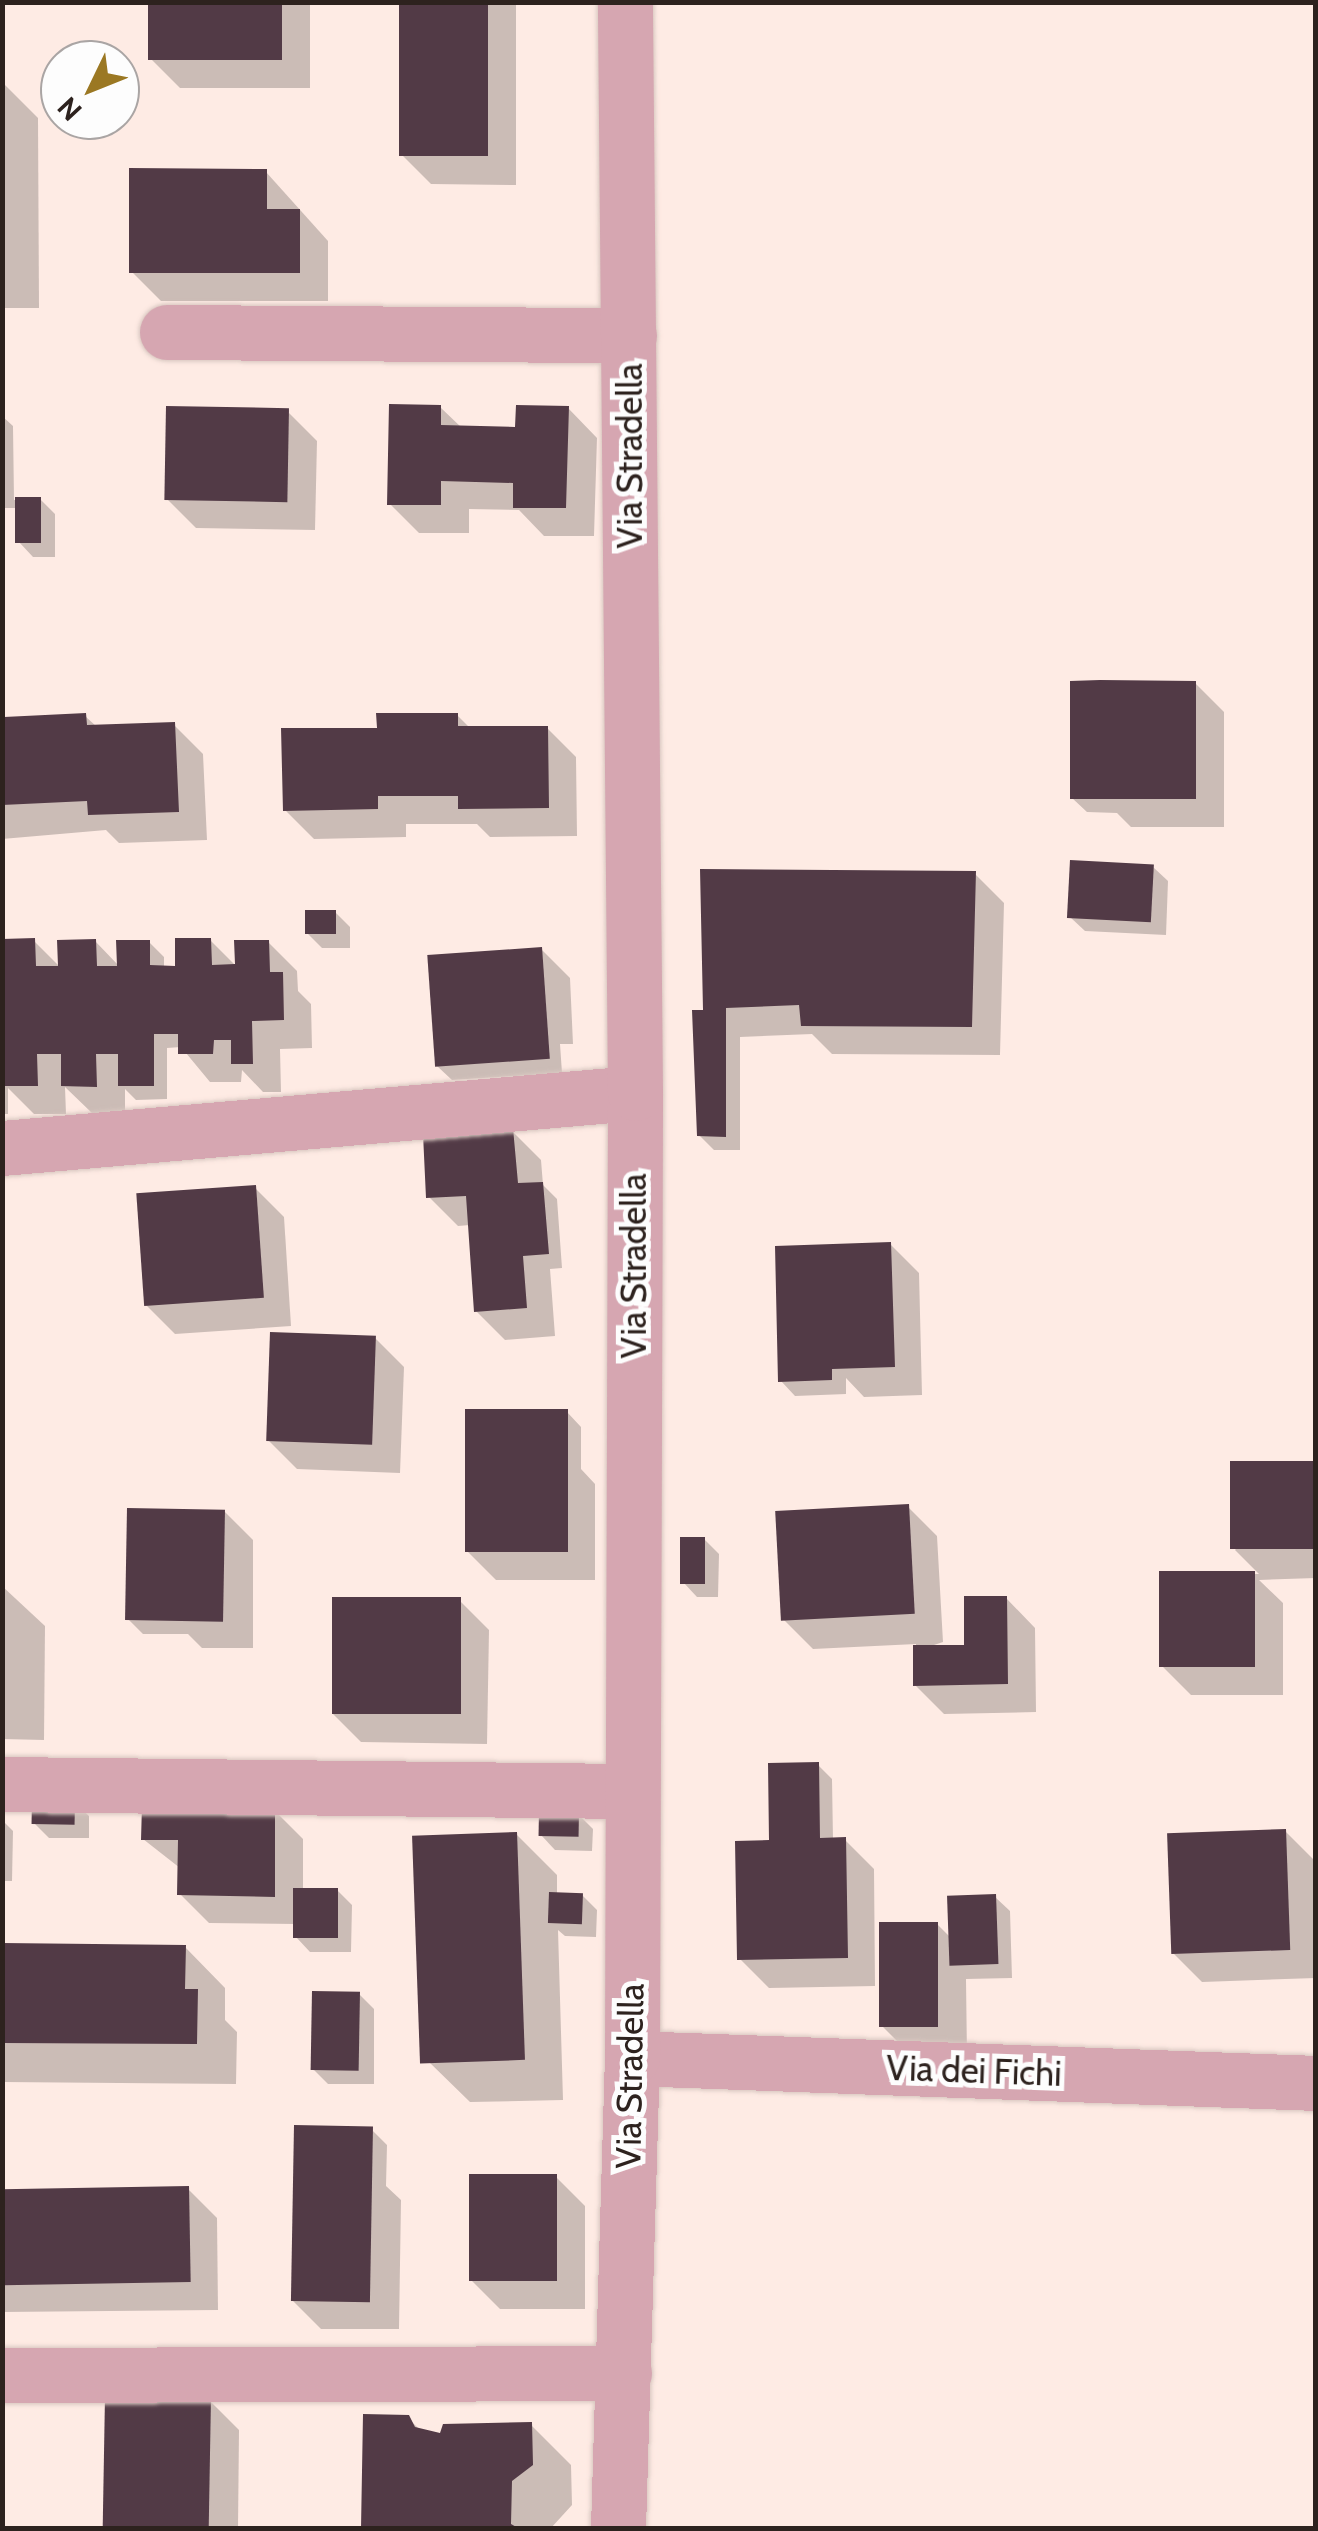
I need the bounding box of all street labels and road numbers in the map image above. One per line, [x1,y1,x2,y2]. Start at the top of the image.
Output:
street label: Via Stradella [609,364,651,548]
street label: Via Stradella [613,1174,655,1358]
street label: Via Stradella [607,1983,653,2169]
street label: Via dei Fichi [886,2047,1062,2095]

